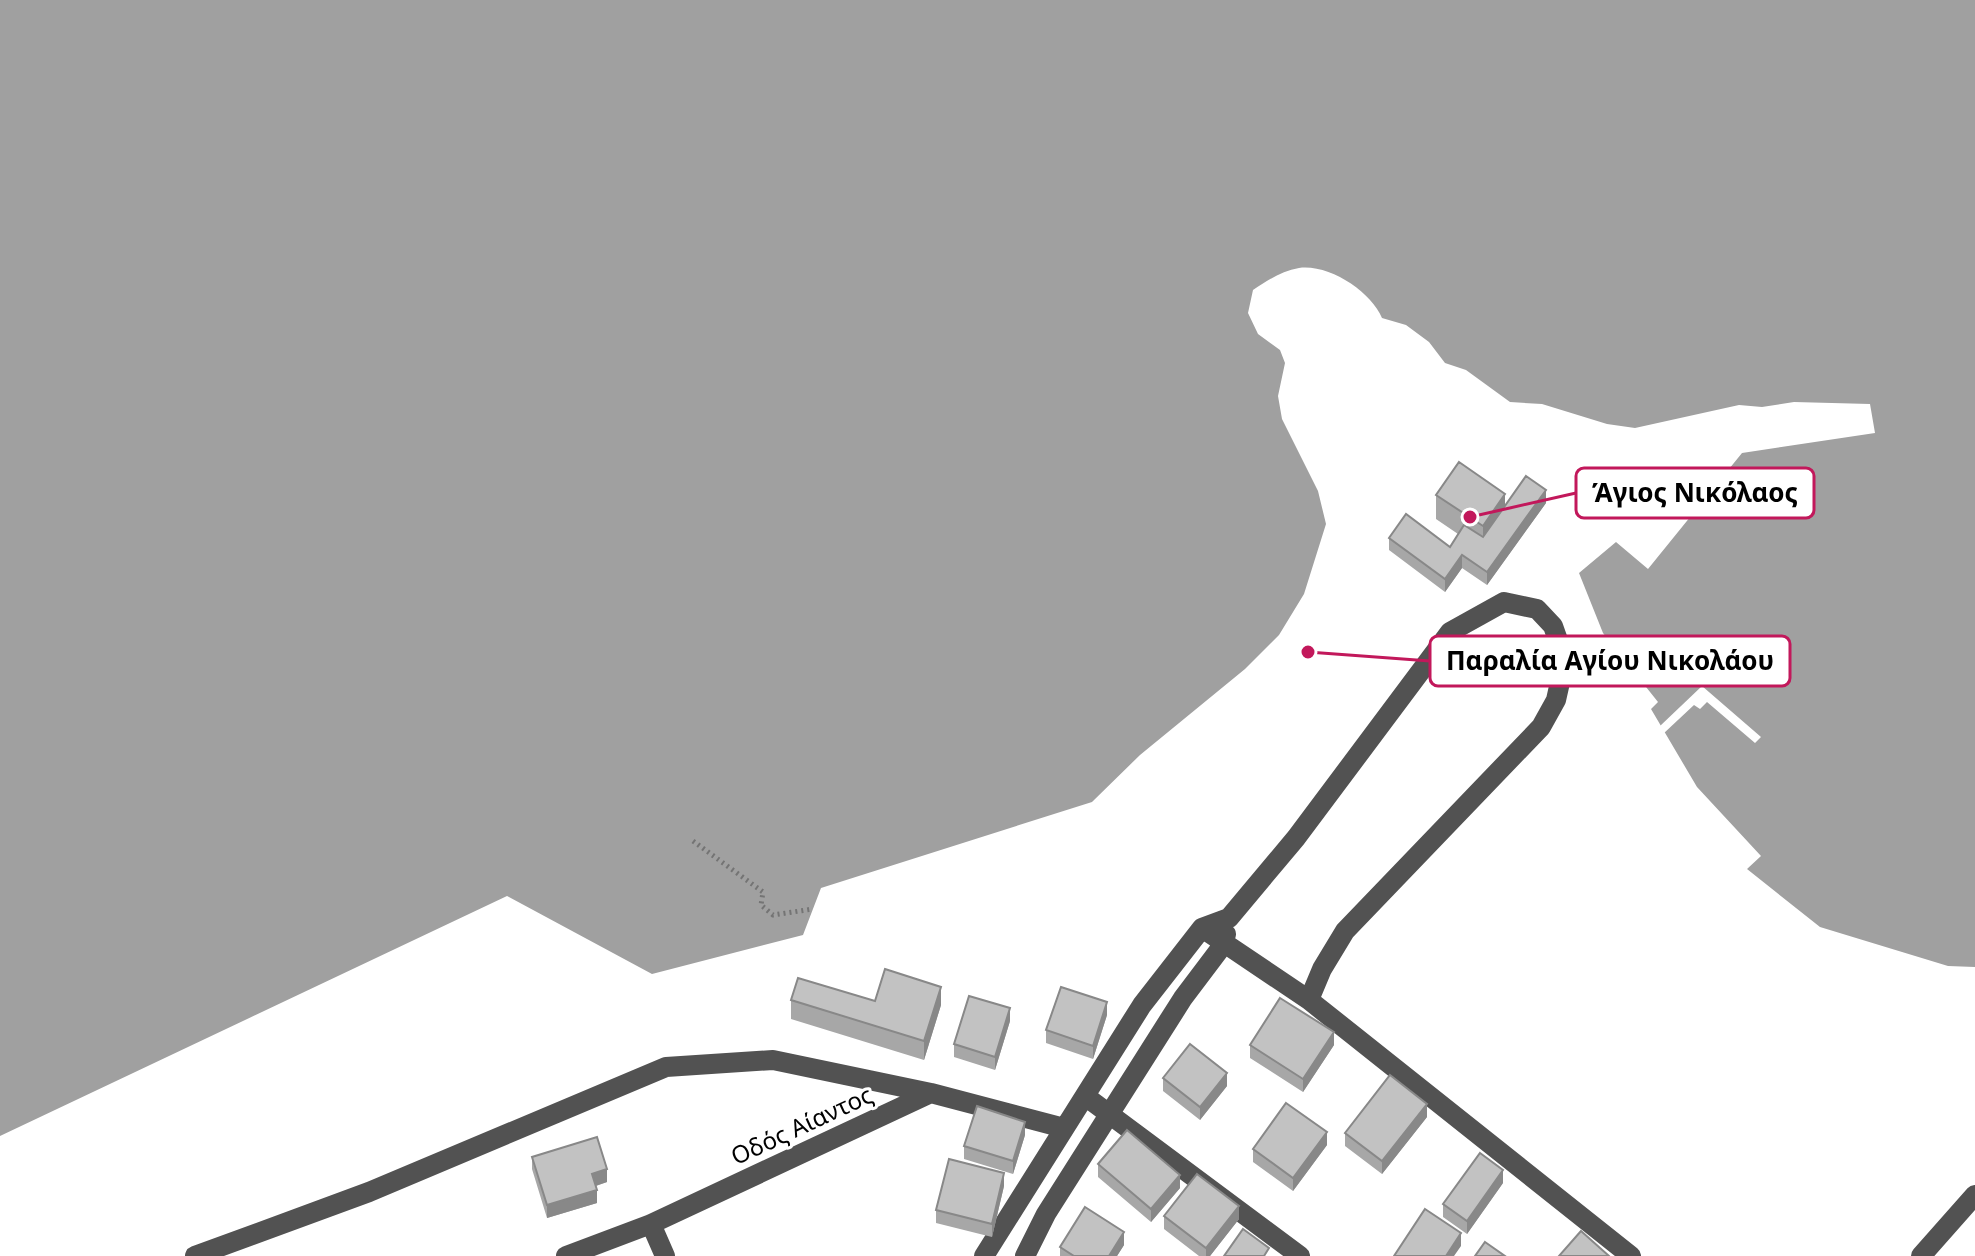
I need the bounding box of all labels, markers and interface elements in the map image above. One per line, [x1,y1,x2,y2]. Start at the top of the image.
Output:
callout: Άγιος Νικόλαος [1576,468,1814,518]
text: Άγιος Νικόλαος [1592,474,1798,510]
callout: Παραλία Αγίου Νικολάου [1430,636,1790,686]
text: Παραλία Αγίου Νικολάου [1446,642,1774,678]
street label: Οδός Αίαντος [725,1077,878,1172]

